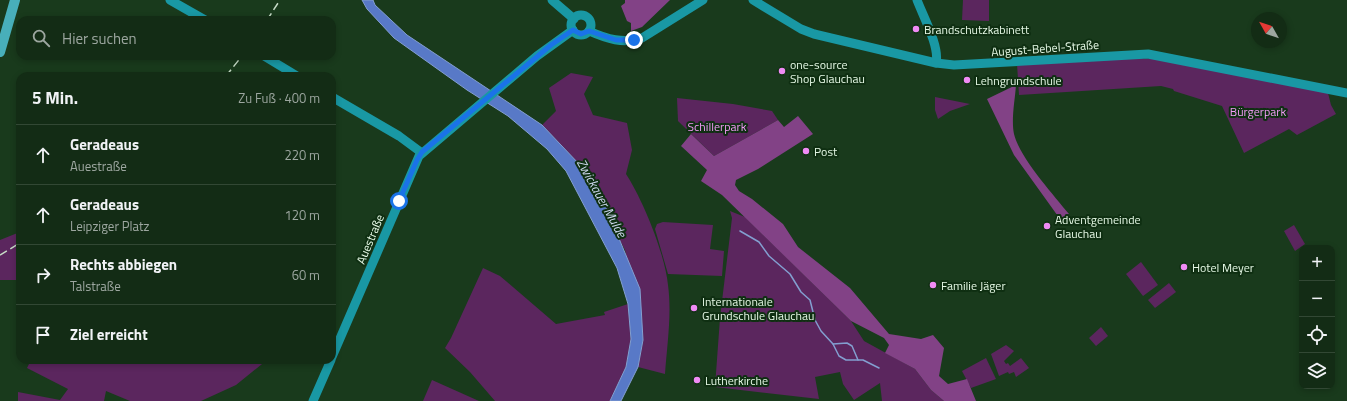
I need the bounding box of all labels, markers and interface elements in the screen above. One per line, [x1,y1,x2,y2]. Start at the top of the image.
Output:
north arrow [1251,12,1287,48]
search box [16,16,336,60]
place label: Brandschutzkabinett [924,20,1030,39]
marker: Brandschutzkabinett [911,24,921,34]
icon: search [30,27,52,49]
text: Hier suchen [62,27,137,50]
route end [625,31,643,49]
street label: August-Bebel-Straße [990,35,1100,61]
place label: one-source Shop Glauchau [790,55,865,88]
marker: one-source Shop Glauchau [777,66,787,76]
place label: Lehngrundschule [975,71,1062,90]
marker: Lehngrundschule [962,75,972,85]
text: 5 Min. [32,85,78,111]
text: Zu Fuß · 400 m [238,88,320,108]
park label: Bürgerpark [1230,102,1286,121]
park label: Schillerpark [688,117,747,136]
text: Geradeaus [70,133,139,156]
place label: Post [814,142,838,161]
icon: ahead [32,144,54,166]
text: 220 m [284,145,320,165]
marker: Post [801,146,811,156]
water label: Zwickauer Mulde [572,155,632,242]
text: Auestraße [70,156,127,176]
route start [390,192,408,210]
text: Geradeaus [70,193,139,216]
icon: ahead [32,204,54,226]
text: 120 m [284,205,320,225]
place label: Adventgemeinde Glauchau [1055,210,1141,243]
street label: Auestraße [351,211,389,267]
text: Leipziger Platz [70,216,149,236]
marker: Adventgemeinde Glauchau [1042,221,1052,231]
map controls [1299,245,1335,389]
button: + [1299,245,1335,281]
text: Rechts abbiegen [70,253,177,276]
place label: Hotel Meyer [1192,258,1254,277]
marker: Hotel Meyer [1179,262,1189,272]
icon: right [32,264,54,286]
text: 60 m [292,265,320,285]
text: Talstraße [70,276,121,296]
place label: Familie Jäger [941,276,1006,295]
marker: Familie Jäger [928,280,938,290]
button: − [1299,281,1335,317]
place label: Internationale Grundschule Glauchau [702,292,814,325]
marker: Internationale Grundschule Glauchau [689,303,699,313]
button: locate [1299,317,1335,353]
text: Ziel erreicht [70,323,148,346]
icon: arrive [32,324,54,346]
button: layers [1299,353,1335,389]
place label: Lutherkirche [705,371,768,390]
marker: Lutherkirche [692,375,702,385]

